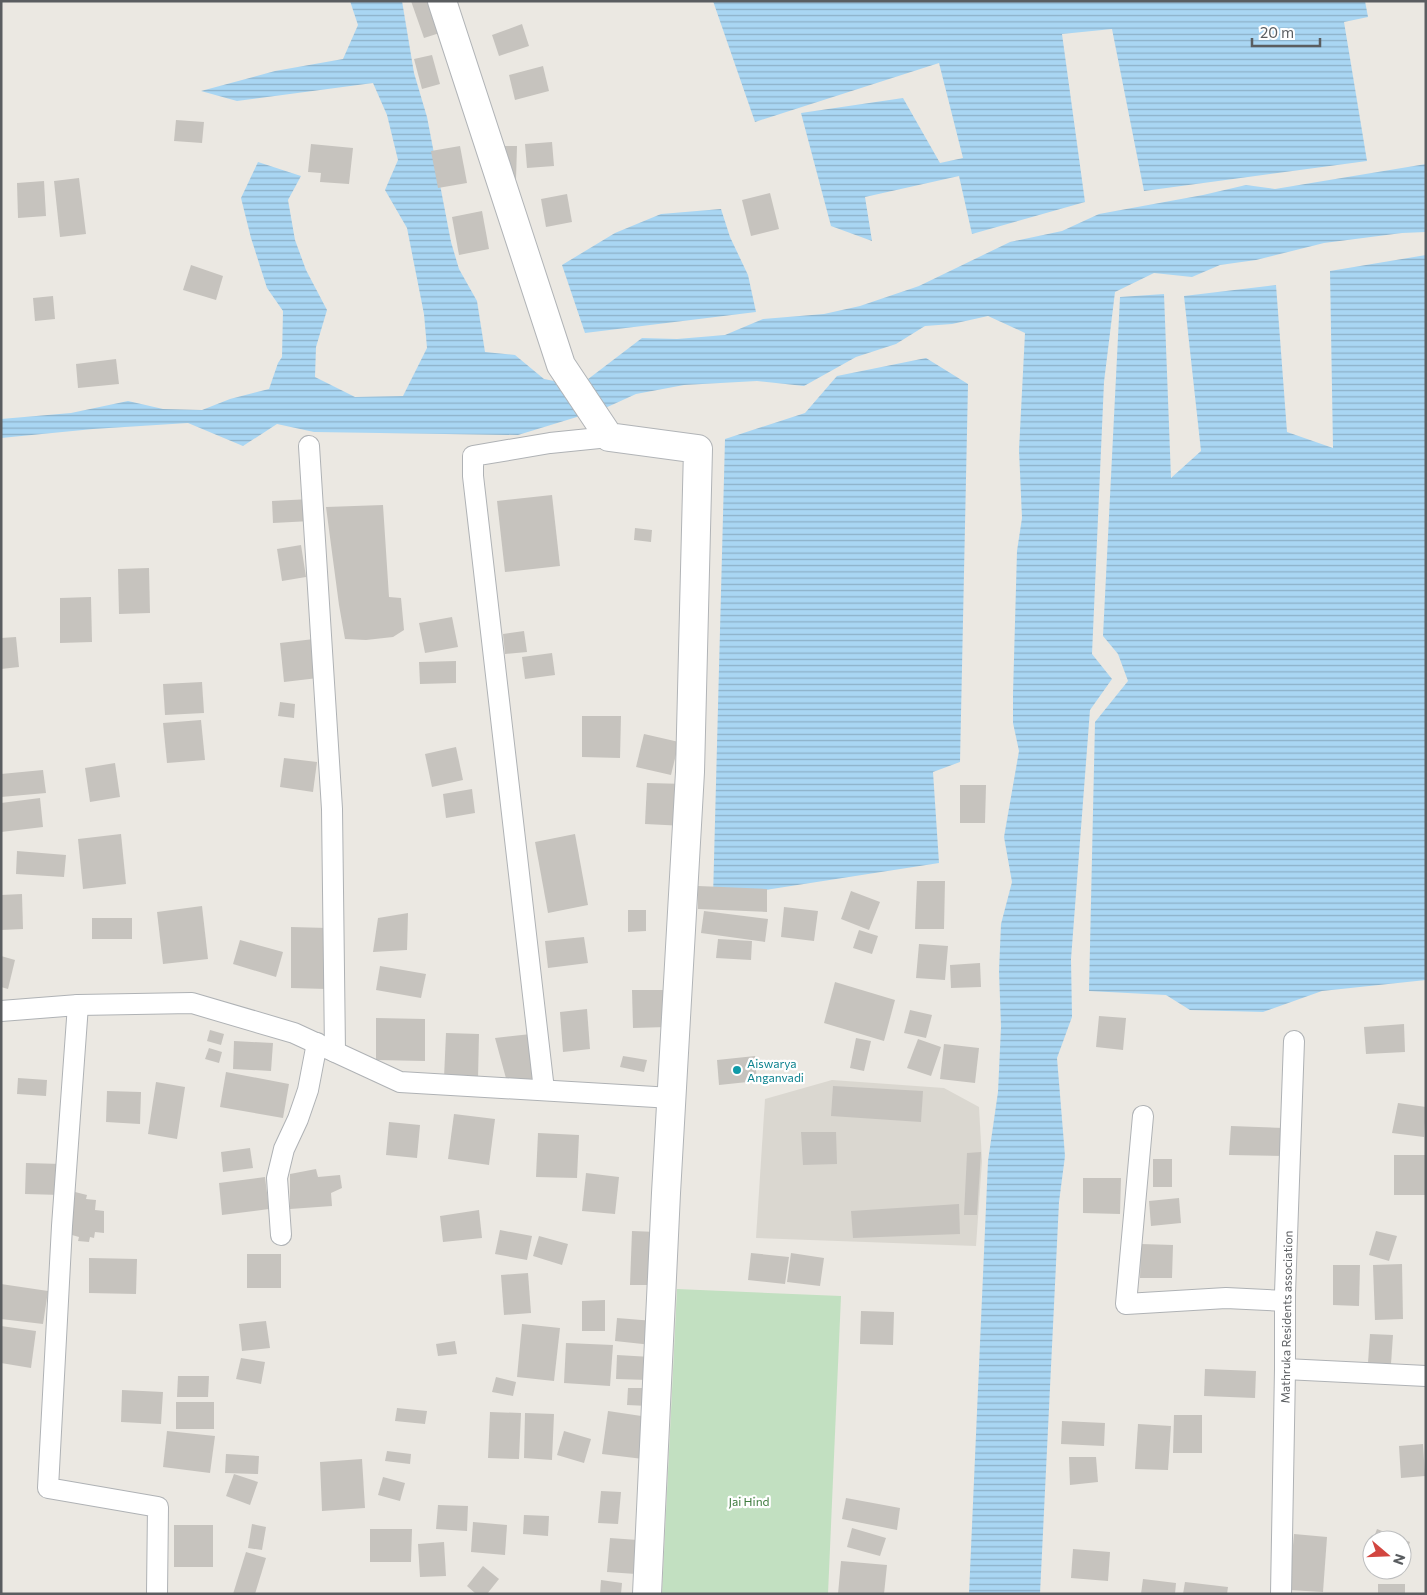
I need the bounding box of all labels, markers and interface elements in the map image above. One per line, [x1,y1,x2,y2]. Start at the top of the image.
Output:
scale bar [1252,15,1320,47]
text: 20 m [1260,23,1294,41]
place label: Aiswarya Anganvadi [747,1056,804,1084]
marker: Aiswarya Anganvadi [731,1064,743,1076]
street label: Mathruka Residents association [1277,1230,1295,1404]
park label: Jai Hind [728,1494,770,1509]
north arrow [1362,1530,1412,1580]
text: N [1390,1552,1410,1567]

